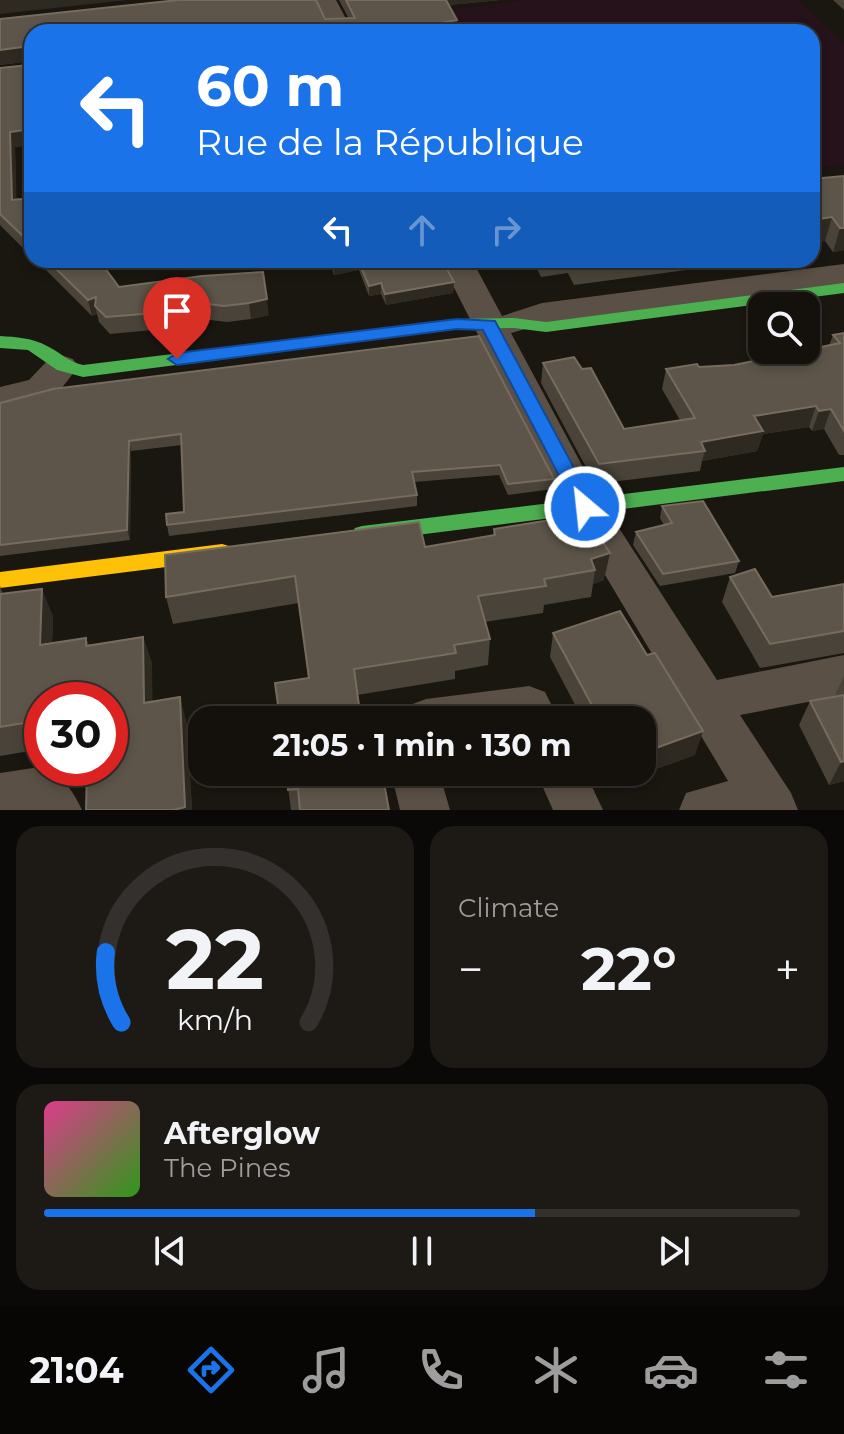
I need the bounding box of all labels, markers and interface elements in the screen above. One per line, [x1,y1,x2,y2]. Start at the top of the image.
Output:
text: 60 m [196,52,344,120]
icon: left [64,56,168,160]
text: Rue de la République [196,120,584,164]
icon: left [316,208,360,252]
icon: ahead [400,208,444,252]
icon: right [484,208,528,252]
pin [143,277,211,359]
icon: arrive [155,289,199,333]
map controls [748,292,820,364]
button: search [748,292,820,364]
position arrow [543,465,627,549]
speed limit sign: 30 [24,682,128,786]
text: 21:05 · 1 min · 130 m [273,727,571,764]
text: Climate [458,892,559,924]
text: 22 [166,908,264,1010]
text: 22° [581,932,677,1005]
text: − [458,942,483,996]
text: + [775,942,800,996]
text: km/h [177,1002,253,1037]
text: Afterglow [164,1115,320,1152]
text: The Pines [164,1152,291,1184]
icon: previous [148,1229,192,1273]
icon: pause [400,1229,444,1273]
icon: next [652,1229,696,1273]
icon: directions [183,1342,239,1398]
icon: music [298,1342,354,1398]
icon: phone [413,1342,469,1398]
icon: climate [528,1342,584,1398]
icon: car [643,1342,699,1398]
icon: filters [758,1342,814,1398]
text: 21:04 [30,1348,124,1392]

